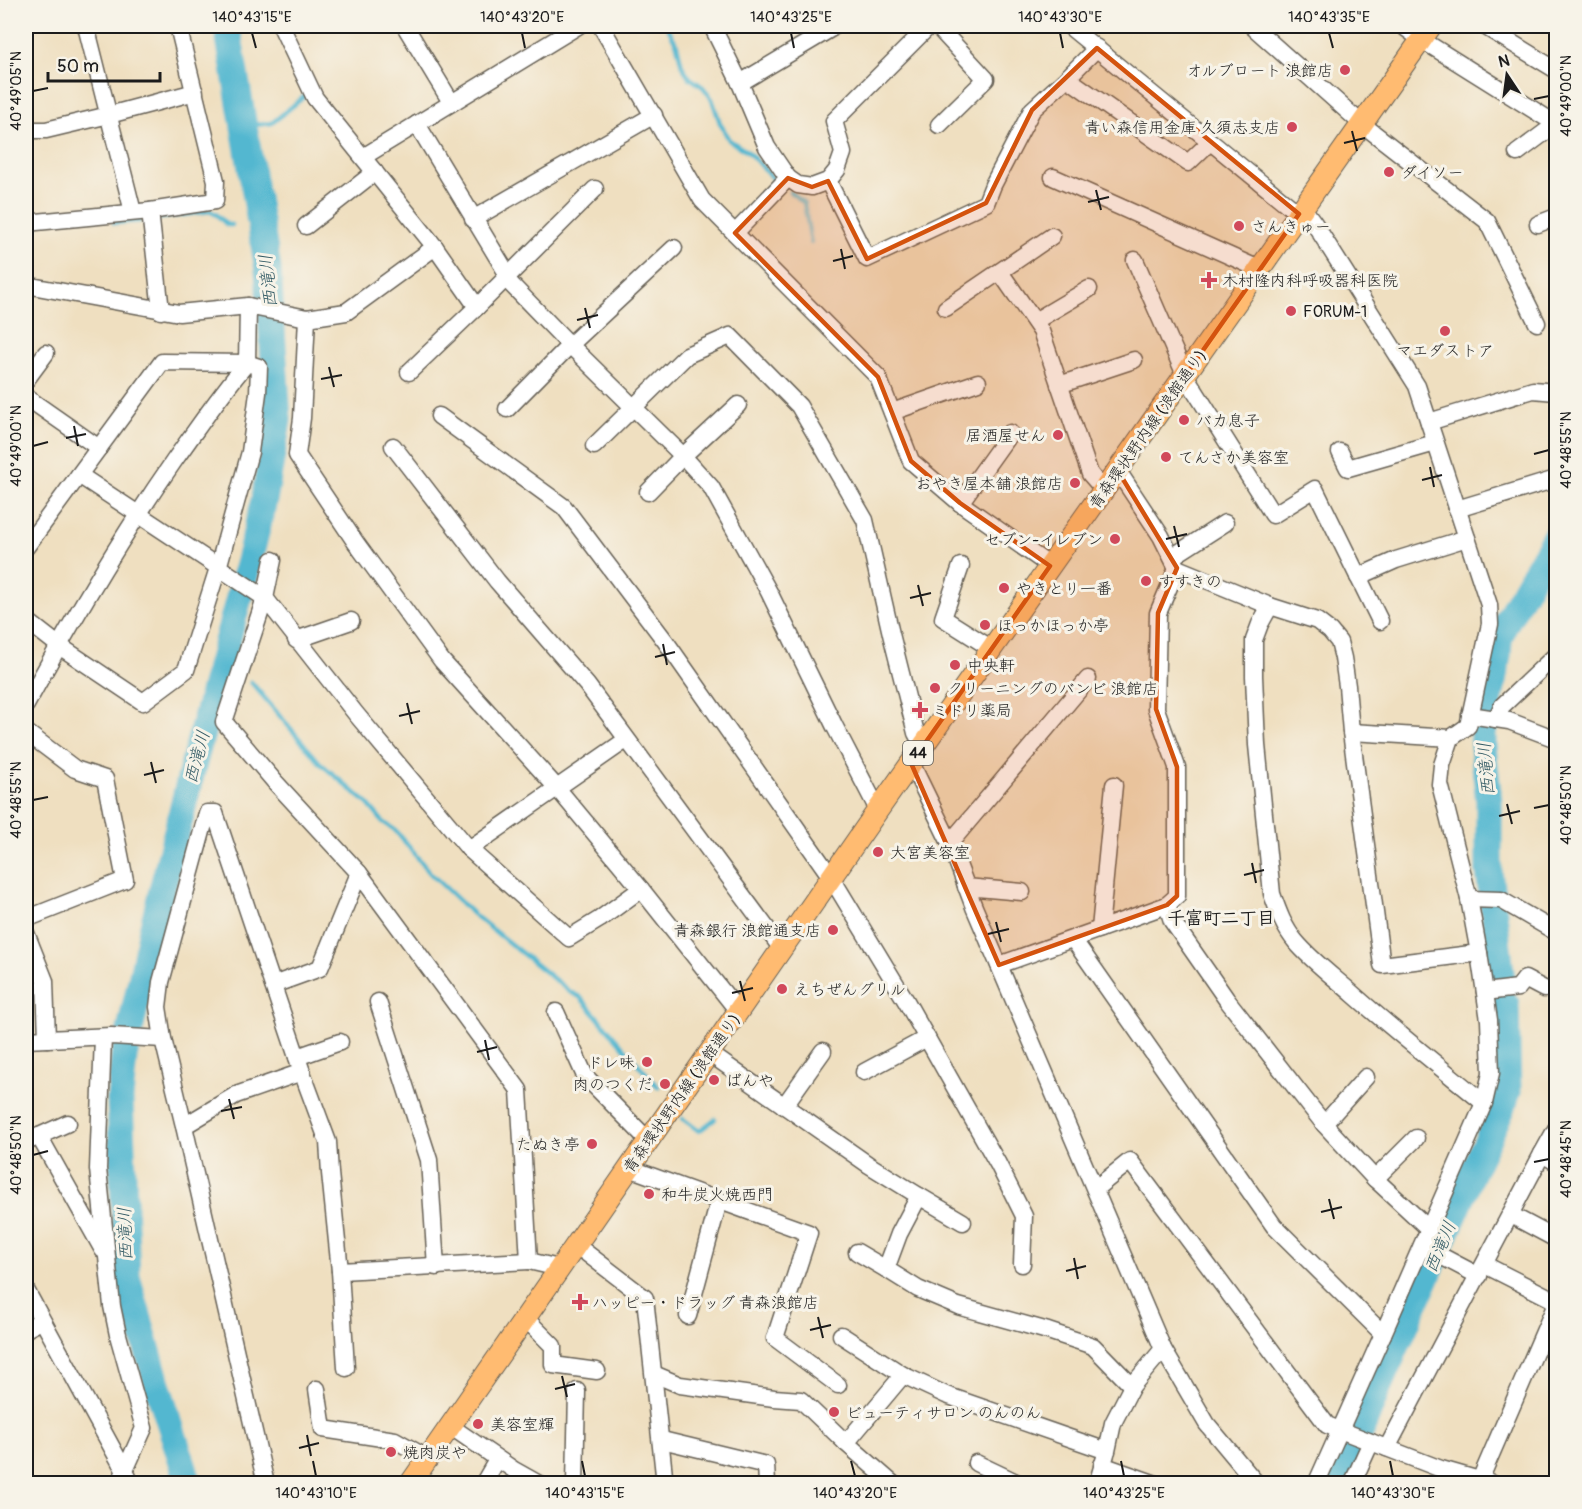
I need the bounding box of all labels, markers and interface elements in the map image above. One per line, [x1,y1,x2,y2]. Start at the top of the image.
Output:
text: 140°43'15"E [212,8,292,27]
text: 140°43'20"E [480,8,564,27]
text: 140°43'25"E [750,8,832,27]
text: 140°43'30"E [1018,8,1102,27]
text: 140°43'35"E [1288,8,1370,27]
scale bar [48,45,160,83]
north arrow [1477,45,1537,105]
text: N [1496,50,1512,72]
text: 40°49'05"N [7,51,26,131]
text: 50 m [57,55,99,78]
text: 40°49'00"N [1557,55,1576,137]
place label: オルブロート 浪館店 [1186,61,1333,81]
marker: オルブロート 浪館店 [1338,63,1352,77]
place label: 青い森信用金庫 久須志支店 [1085,118,1280,138]
marker: 青い森信用金庫 久須志支店 [1285,120,1299,134]
place label: ダイソー [1401,163,1463,183]
marker: ダイソー [1382,165,1396,179]
place label: さんきゅー [1251,217,1331,237]
marker: さんきゅー [1232,219,1246,233]
water label: 西滝川 [254,253,283,309]
marker: 木村隆内科呼吸器科医院 [1200,271,1218,289]
place label: 木村隆内科呼吸器科医院 [1222,271,1398,291]
place label: FORUM-1 [1303,302,1367,322]
marker: FORUM-1 [1284,304,1298,318]
marker: マエダストア [1438,324,1452,338]
place label: マエダストア [1396,341,1494,361]
street label: 青森環状野内線 (浪館通り) [1085,346,1211,513]
text: 40°49'00"N [7,405,26,487]
place label: バカ息子 [1196,411,1260,431]
text: 40°48'55"N [1557,411,1576,489]
marker: バカ息子 [1177,413,1191,427]
place label: 居酒屋せん [966,426,1046,446]
marker: 居酒屋せん [1051,428,1065,442]
place label: てんさか美容室 [1178,448,1289,468]
marker: てんさか美容室 [1159,450,1173,464]
place label: おやき屋本舗 浪館店 [916,474,1063,494]
marker: おやき屋本舗 浪館店 [1068,476,1082,490]
place label: セブン-イレブン [984,530,1103,550]
marker: セブン-イレブン [1108,532,1122,546]
place label: すすきの [1158,572,1222,592]
marker: すすきの [1139,574,1153,588]
place label: やきとり一番 [1016,579,1112,599]
marker: やきとり一番 [997,581,1011,595]
place label: ほっかほっか亭 [997,616,1109,636]
marker: ほっかほっか亭 [978,618,992,632]
place label: 中央軒 [967,656,1015,676]
marker: 中央軒 [948,658,962,672]
place label: クリーニングのバンビ 浪館店 [947,679,1158,699]
marker: クリーニングのバンビ 浪館店 [928,681,942,695]
place label: ミドリ薬局 [932,701,1012,721]
marker: ミドリ薬局 [913,703,927,717]
water label: 西滝川 [179,728,216,786]
road number: 44 [903,741,933,765]
water label: 西滝川 [1473,741,1500,797]
text: 40°48'55"N [7,761,26,839]
text: 40°48'50"N [1557,765,1576,845]
place label: 大宮美容室 [890,843,970,863]
marker: 大宮美容室 [871,845,885,859]
district label: 千富町二丁目 [1167,907,1275,930]
place label: 青森銀行 浪館通支店 [674,921,821,941]
marker: 青森銀行 浪館通支店 [826,923,840,937]
place label: えちぜんグリル [794,980,906,1000]
marker: えちぜんグリル [775,982,789,996]
street label: 青森環状野内線 (浪館通り) [619,1010,745,1177]
place label: ドレ味 [587,1053,635,1073]
marker: ドレ味 [640,1055,654,1069]
place label: ばんや [726,1071,774,1091]
marker: ばんや [707,1073,721,1087]
place label: 肉のつくだ [573,1075,653,1095]
marker: 肉のつくだ [658,1077,672,1091]
text: 40°48'50"N [7,1115,26,1195]
text: 40°48'45"N [1557,1120,1576,1198]
place label: たぬき亭 [516,1135,580,1155]
marker: たぬき亭 [585,1137,599,1151]
place label: 和牛炭火焼西門 [661,1185,773,1205]
marker: 和牛炭火焼西門 [642,1187,656,1201]
water label: 西滝川 [113,1207,138,1261]
water label: 西滝川 [1419,1218,1462,1277]
place label: ハッピー・ドラッグ 青森浪館店 [592,1293,819,1313]
marker: ハッピー・ドラッグ 青森浪館店 [573,1295,587,1309]
place label: ビューティサロン のんのん [846,1403,1041,1423]
marker: ビューティサロン のんのん [827,1405,841,1419]
place label: 美容室輝 [490,1415,554,1435]
marker: 美容室輝 [471,1417,485,1431]
place label: 焼肉炭や [403,1443,467,1463]
marker: 焼肉炭や [384,1445,398,1459]
text: 140°43'10"E [275,1484,357,1503]
text: 140°43'15"E [545,1484,625,1503]
text: 140°43'20"E [813,1484,897,1503]
text: 140°43'25"E [1083,1484,1165,1503]
text: 140°43'30"E [1351,1484,1435,1503]

